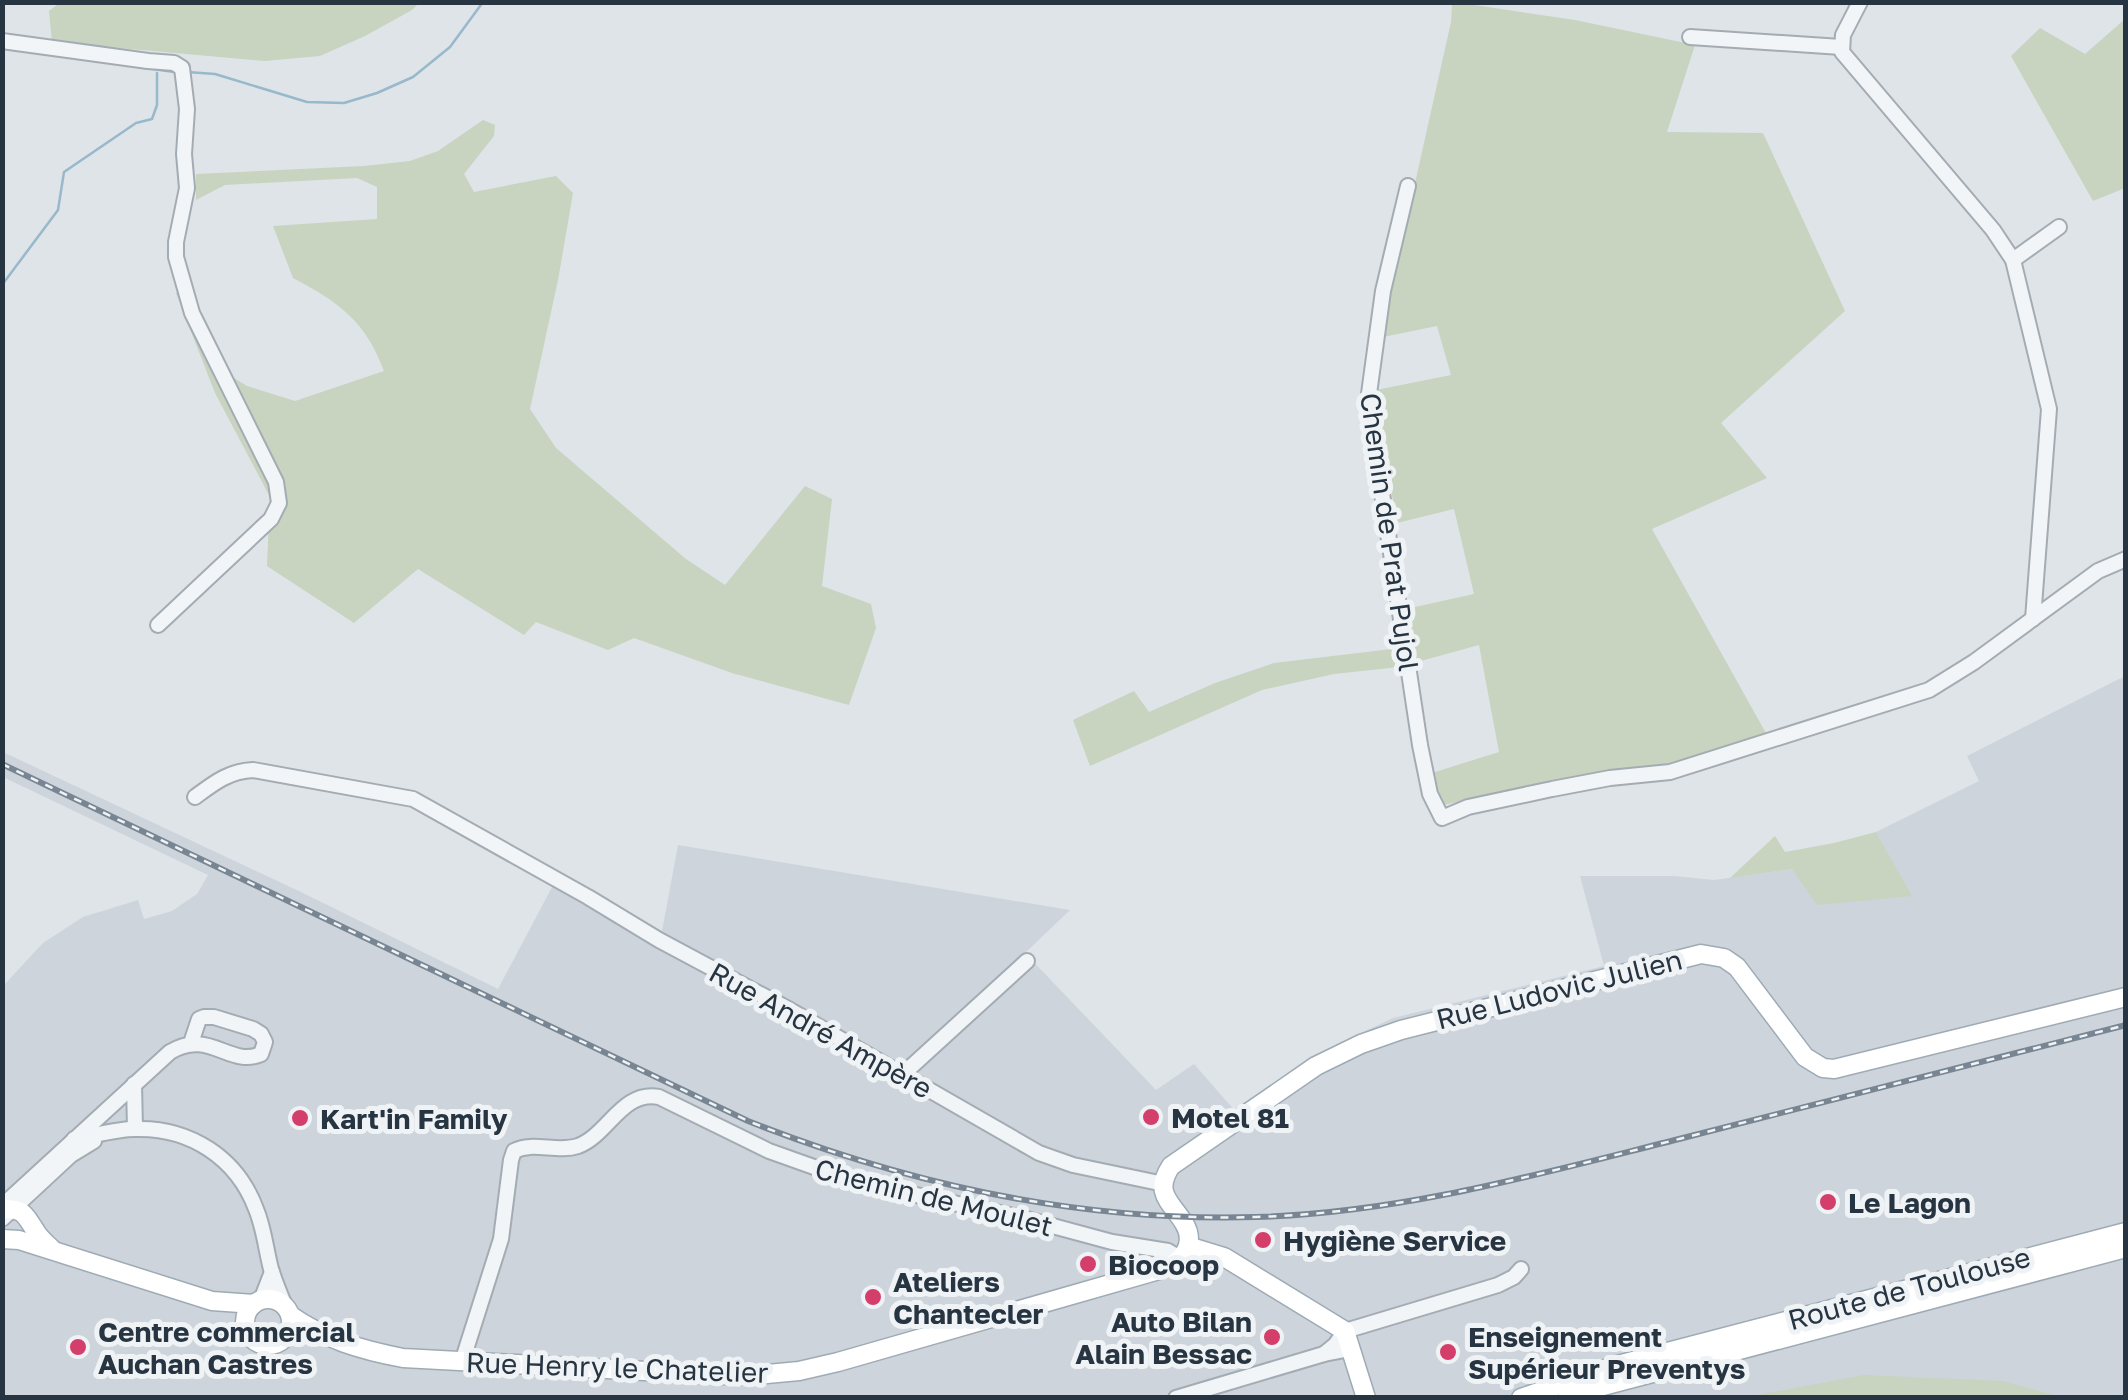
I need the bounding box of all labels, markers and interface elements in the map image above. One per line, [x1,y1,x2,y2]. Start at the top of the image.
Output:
street label: Chemin de Prat Pujol [1354,391,1426,673]
street label: Rue Ludovic Julien [1433,942,1685,1036]
street label: Rue André Ampère [704,955,938,1105]
place label: Motel 81 [1171,1101,1289,1134]
place label: Kart'in Family [320,1102,508,1135]
marker: Motel 81 [1140,1106,1162,1128]
marker: Kart'in Family [289,1107,311,1129]
street label: Chemin de Moulet [812,1152,1056,1242]
place label: Le Lagon [1848,1186,1971,1219]
marker: Le Lagon [1817,1191,1839,1213]
place label: Hygiène Service [1283,1224,1506,1257]
marker: Hygiène Service [1252,1229,1274,1251]
street label: Route de Toulouse [1784,1240,2034,1336]
place label: Biocoop [1108,1248,1219,1281]
marker: Biocoop [1077,1253,1099,1275]
place label: Ateliers Chantecler [893,1265,1044,1330]
marker: Ateliers Chantecler [862,1286,884,1308]
place label: Auto Bilan Alain Bessac [1075,1305,1252,1370]
place label: Centre commercial Auchan Castres [98,1315,355,1380]
place label: Enseignement Supérieur Preventys [1468,1320,1745,1385]
marker: Auto Bilan Alain Bessac [1261,1326,1283,1348]
marker: Centre commercial Auchan Castres [67,1336,89,1358]
marker: Enseignement Supérieur Preventys [1437,1341,1459,1363]
street label: Rue Henry le Chatelier [465,1345,769,1389]

